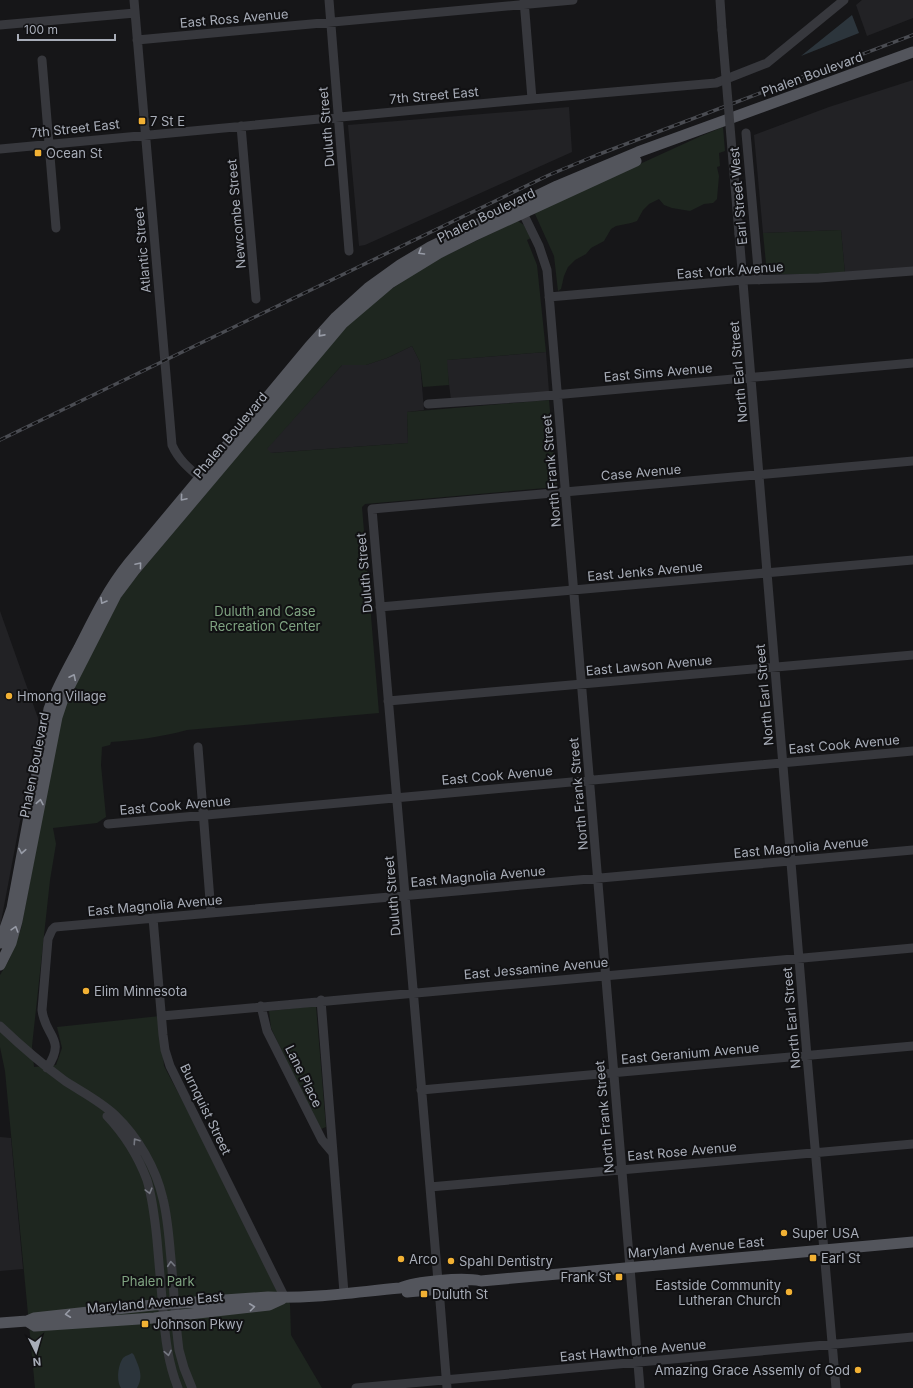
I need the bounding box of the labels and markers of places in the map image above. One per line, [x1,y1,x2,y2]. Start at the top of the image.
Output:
place label: 7 St E [150,113,185,129]
marker: 7 St E [137,116,147,126]
place label: Ocean St [46,145,102,161]
marker: Ocean St [33,148,43,158]
place label: Hmong Village [17,688,106,704]
marker: Hmong Village [4,691,14,701]
place label: Elim Minnesota [94,983,187,999]
marker: Elim Minnesota [81,986,91,996]
place label: Super USA [792,1225,859,1241]
marker: Super USA [779,1228,789,1238]
place label: Earl St [821,1250,861,1266]
place label: Arco [409,1251,438,1267]
place label: Spahl Dentistry [459,1253,553,1269]
marker: Earl St [808,1253,818,1263]
marker: Arco [396,1254,406,1264]
marker: Spahl Dentistry [446,1256,456,1266]
place label: Frank St [560,1269,611,1285]
marker: Frank St [614,1272,624,1282]
place label: Eastside Community Lutheran Church [655,1277,781,1308]
place label: Duluth St [432,1286,488,1302]
marker: Eastside Community Lutheran Church [784,1287,794,1297]
marker: Duluth St [419,1289,429,1299]
place label: Johnson Pkwy [153,1316,243,1332]
marker: Johnson Pkwy [140,1319,150,1329]
place label: Amazing Grace Assemly of God [655,1362,850,1378]
marker: Amazing Grace Assemly of God [853,1365,863,1375]

